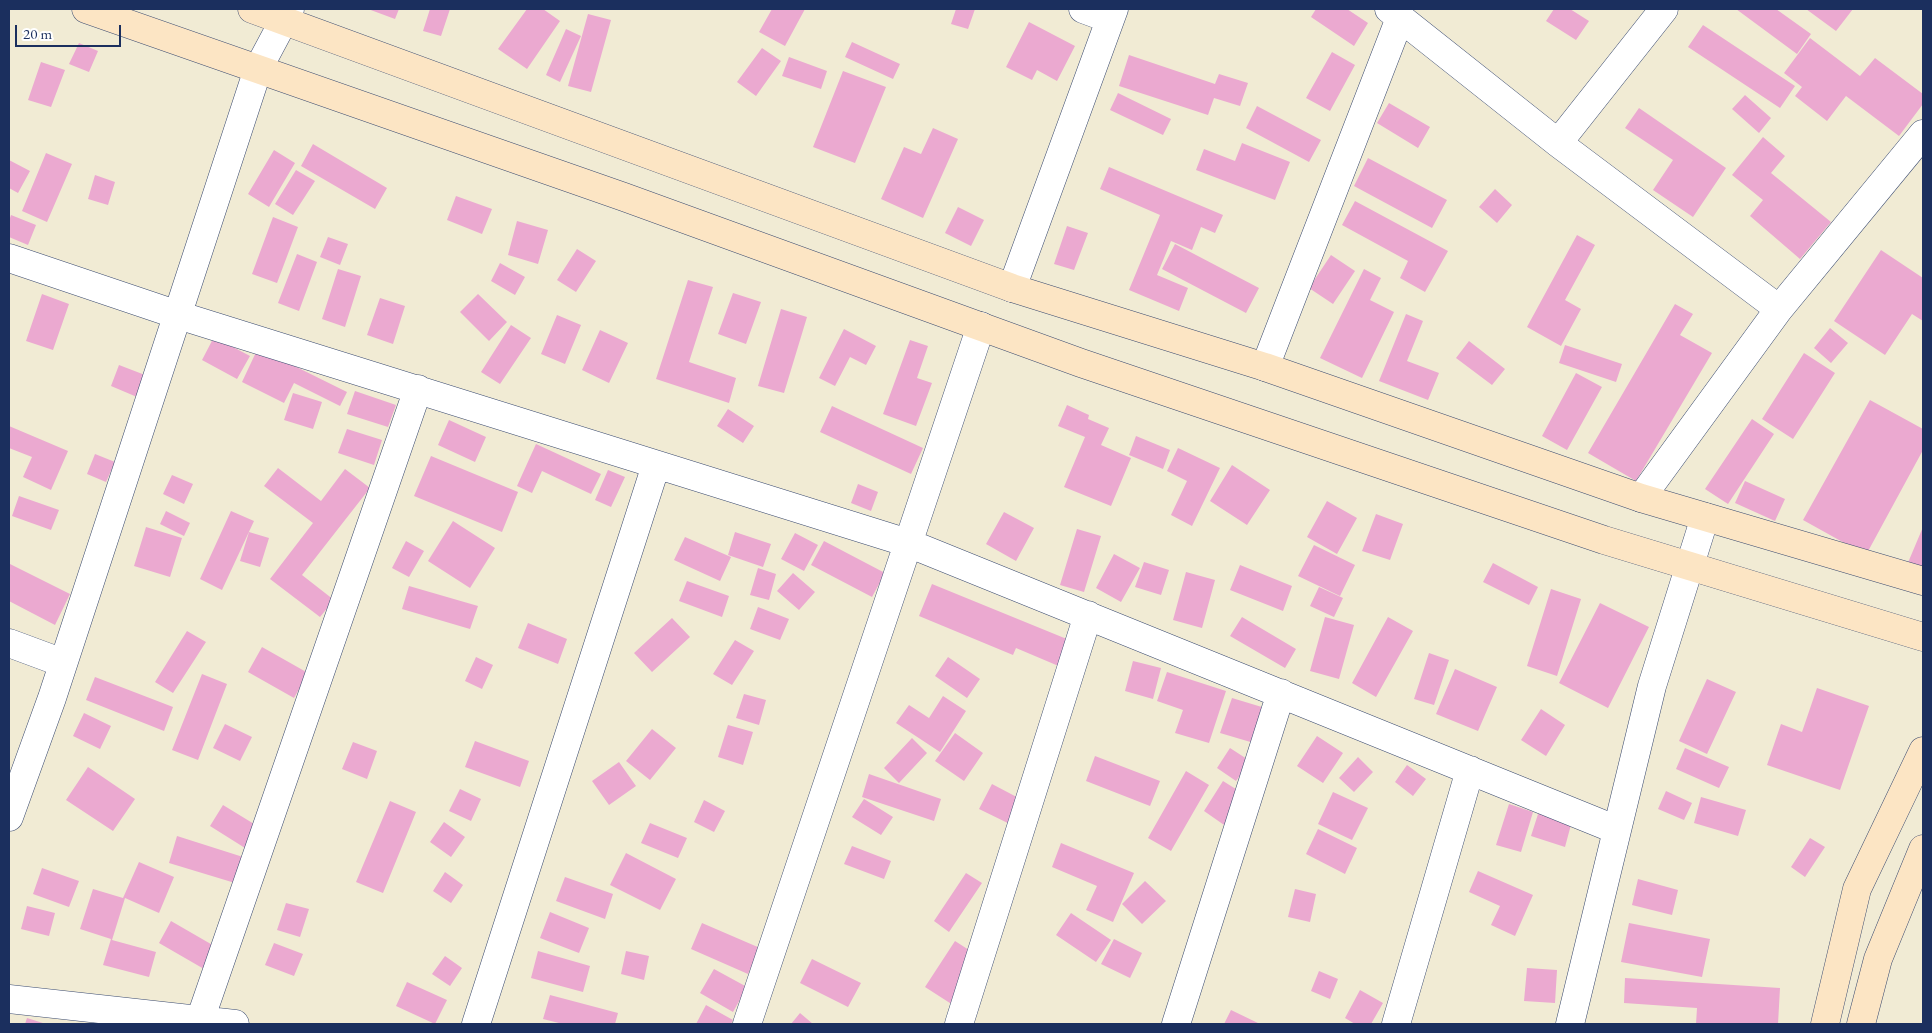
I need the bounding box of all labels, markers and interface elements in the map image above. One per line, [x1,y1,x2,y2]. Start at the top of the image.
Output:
scale bar [18,15,124,47]
text: 20 m [23,24,52,43]

